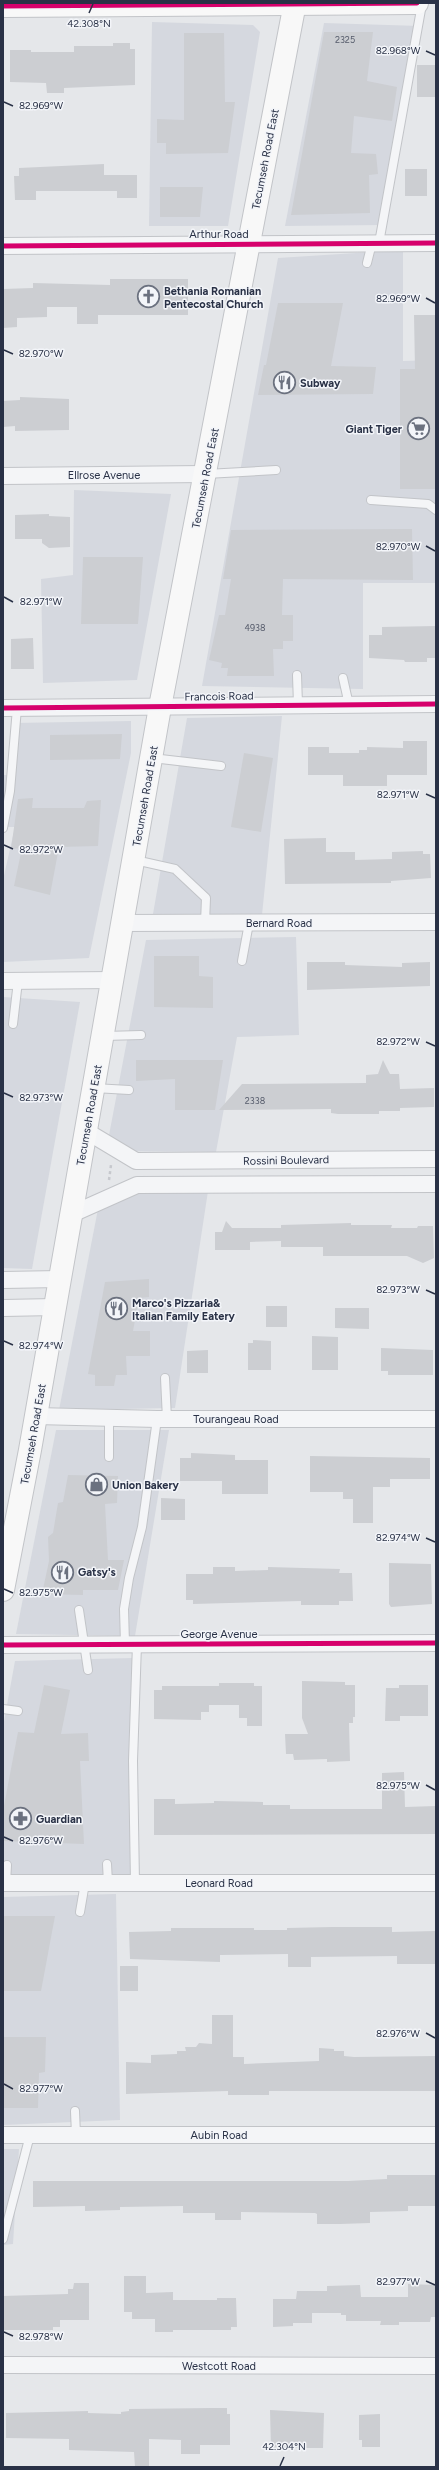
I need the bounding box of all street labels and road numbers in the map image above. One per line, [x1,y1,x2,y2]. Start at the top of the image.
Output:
street label: Tecumseh Road East [249,108,282,211]
street label: Arthur Road [189,228,249,241]
street label: Tecumseh Road East [189,427,222,530]
street label: Ellrose Avenue [68,469,140,482]
street label: Francois Road [184,689,254,704]
street label: Tecumseh Road East [130,745,161,848]
street label: Bernard Road [246,917,312,930]
street label: Tecumseh Road East [74,1064,105,1167]
street label: Rossini Boulevard [243,1153,329,1168]
street label: Tecumseh Road East [18,1383,49,1486]
street label: Tourangeau Road [193,1413,279,1426]
street label: George Avenue [181,1628,257,1641]
street label: Leonard Road [185,1877,253,1890]
street label: Aubin Road [191,2129,247,2142]
street label: Westcott Road [182,2360,256,2373]

